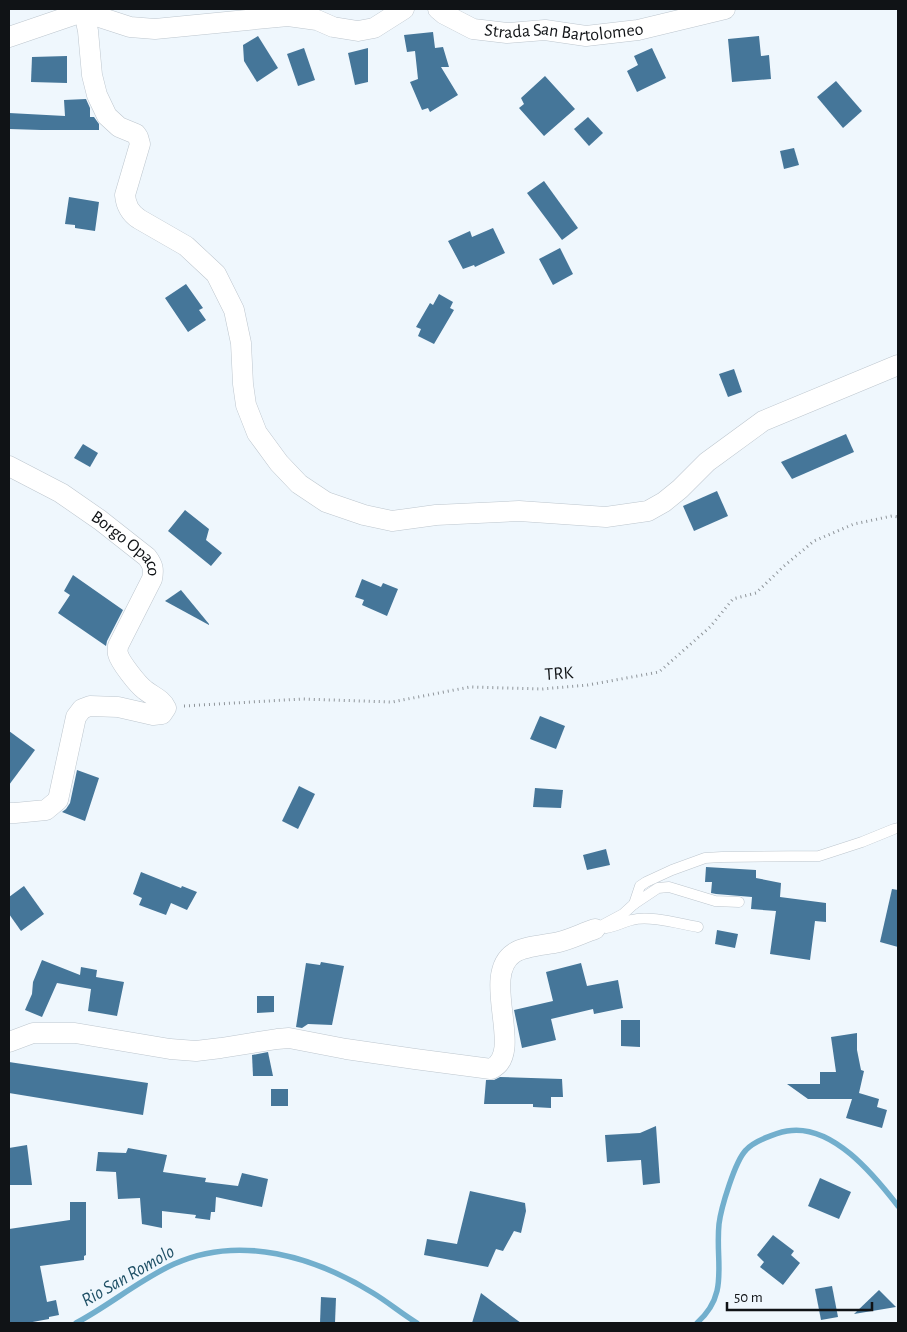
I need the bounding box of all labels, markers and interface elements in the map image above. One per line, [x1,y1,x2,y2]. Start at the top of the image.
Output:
street label: Strada San Bartolomeo [483,20,646,45]
street label: Borgo Opaco [88,508,162,577]
street label: TRK [544,664,574,684]
water label: Rio San Romolo [78,1242,178,1310]
scale bar [727,1280,872,1312]
text: 50 m [734,1290,763,1305]

